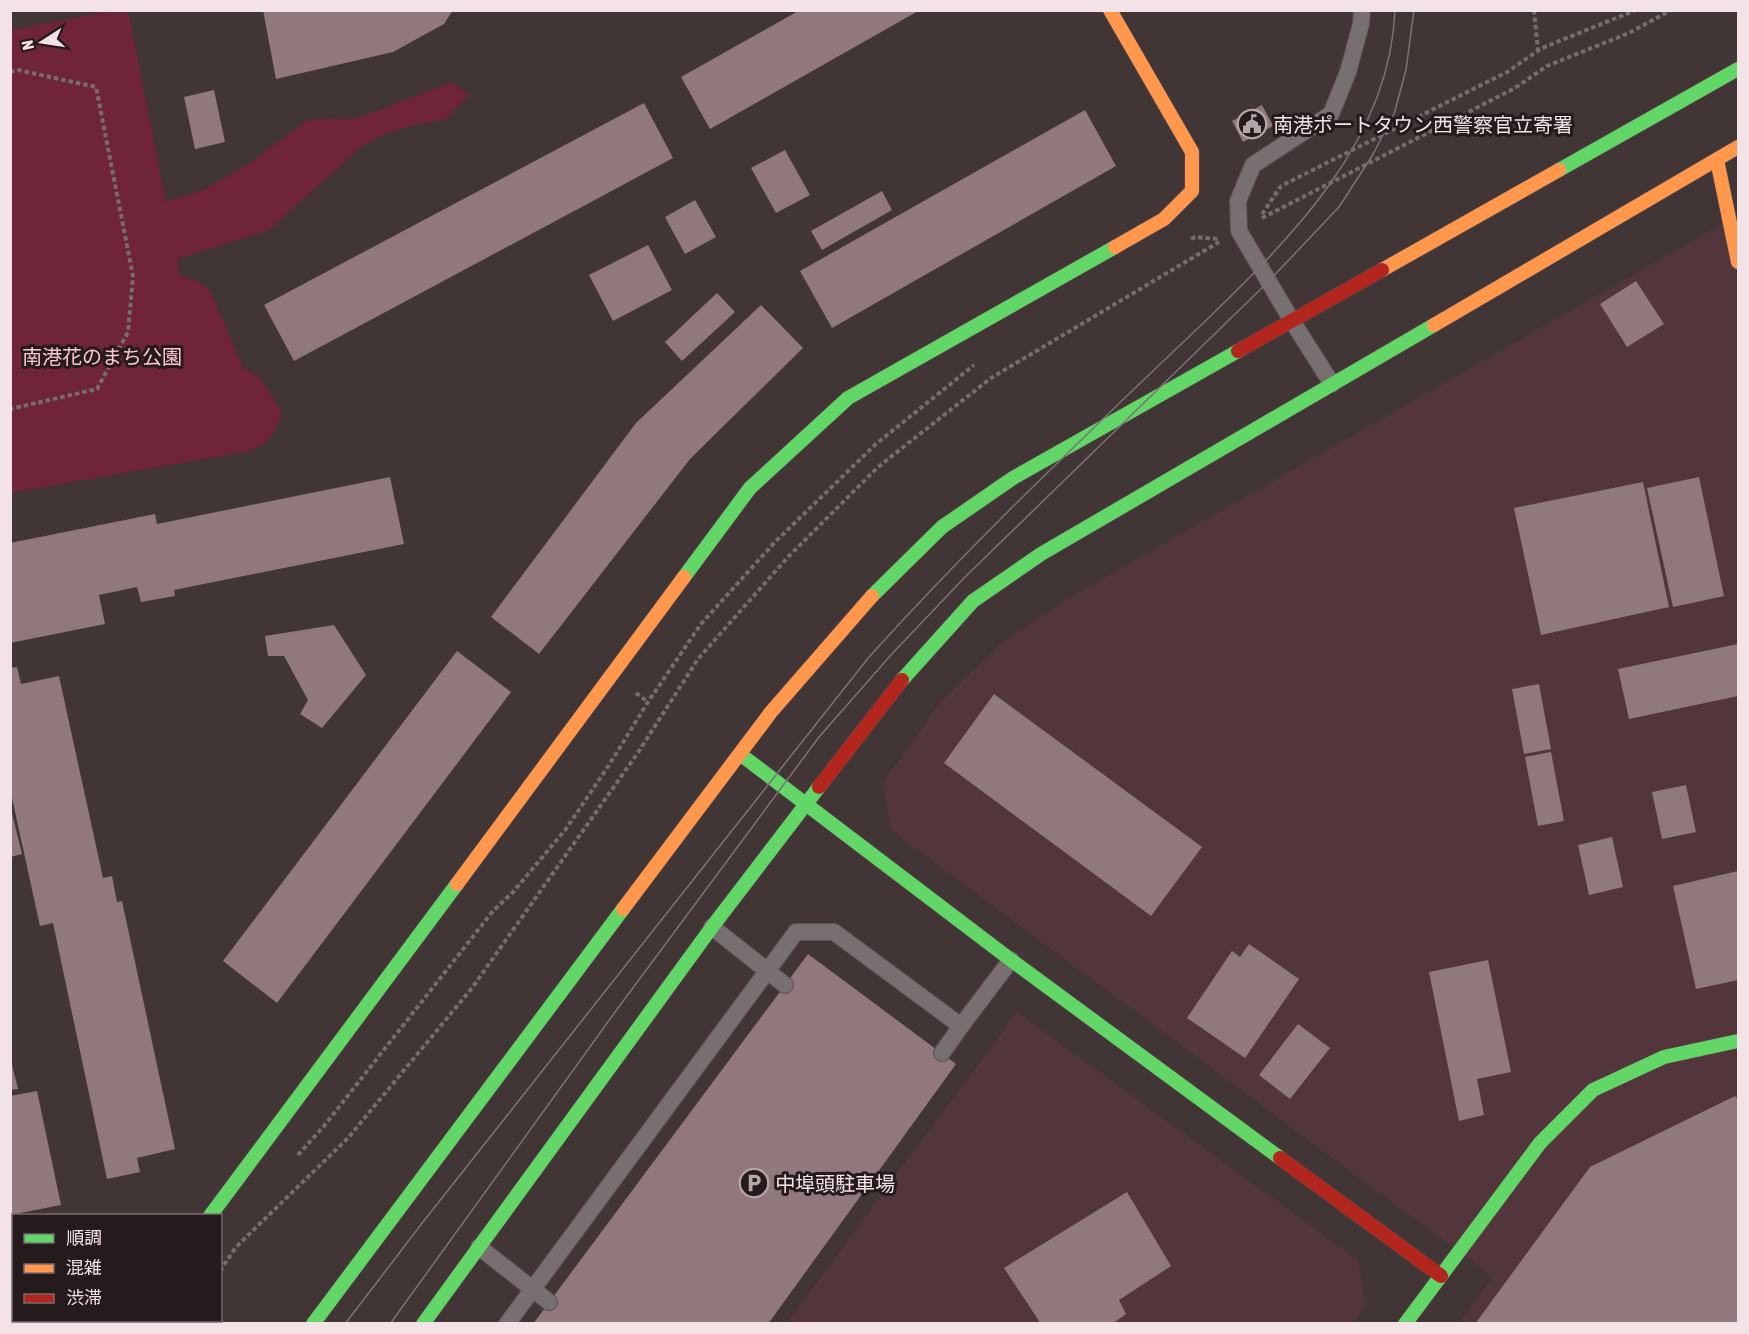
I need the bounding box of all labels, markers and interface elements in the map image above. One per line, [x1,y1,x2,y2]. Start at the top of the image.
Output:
north arrow [12,12,72,72]
text: N [18,39,37,52]
public building icon: 南港ポートタウン西警察官立寄署 [1236,108,1268,140]
place label: 南港ポートタウン西警察官立寄署 [1273,113,1573,136]
park label: 南港花のまち公園 [22,345,182,368]
parking icon: 中埠頭駐車場 [738,1167,770,1199]
place label: 中埠頭駐車場 [775,1172,895,1195]
legend [12,1214,222,1322]
text: 順調 [66,1227,102,1248]
text: 混雑 [66,1257,102,1278]
text: 渋滞 [66,1287,102,1308]

